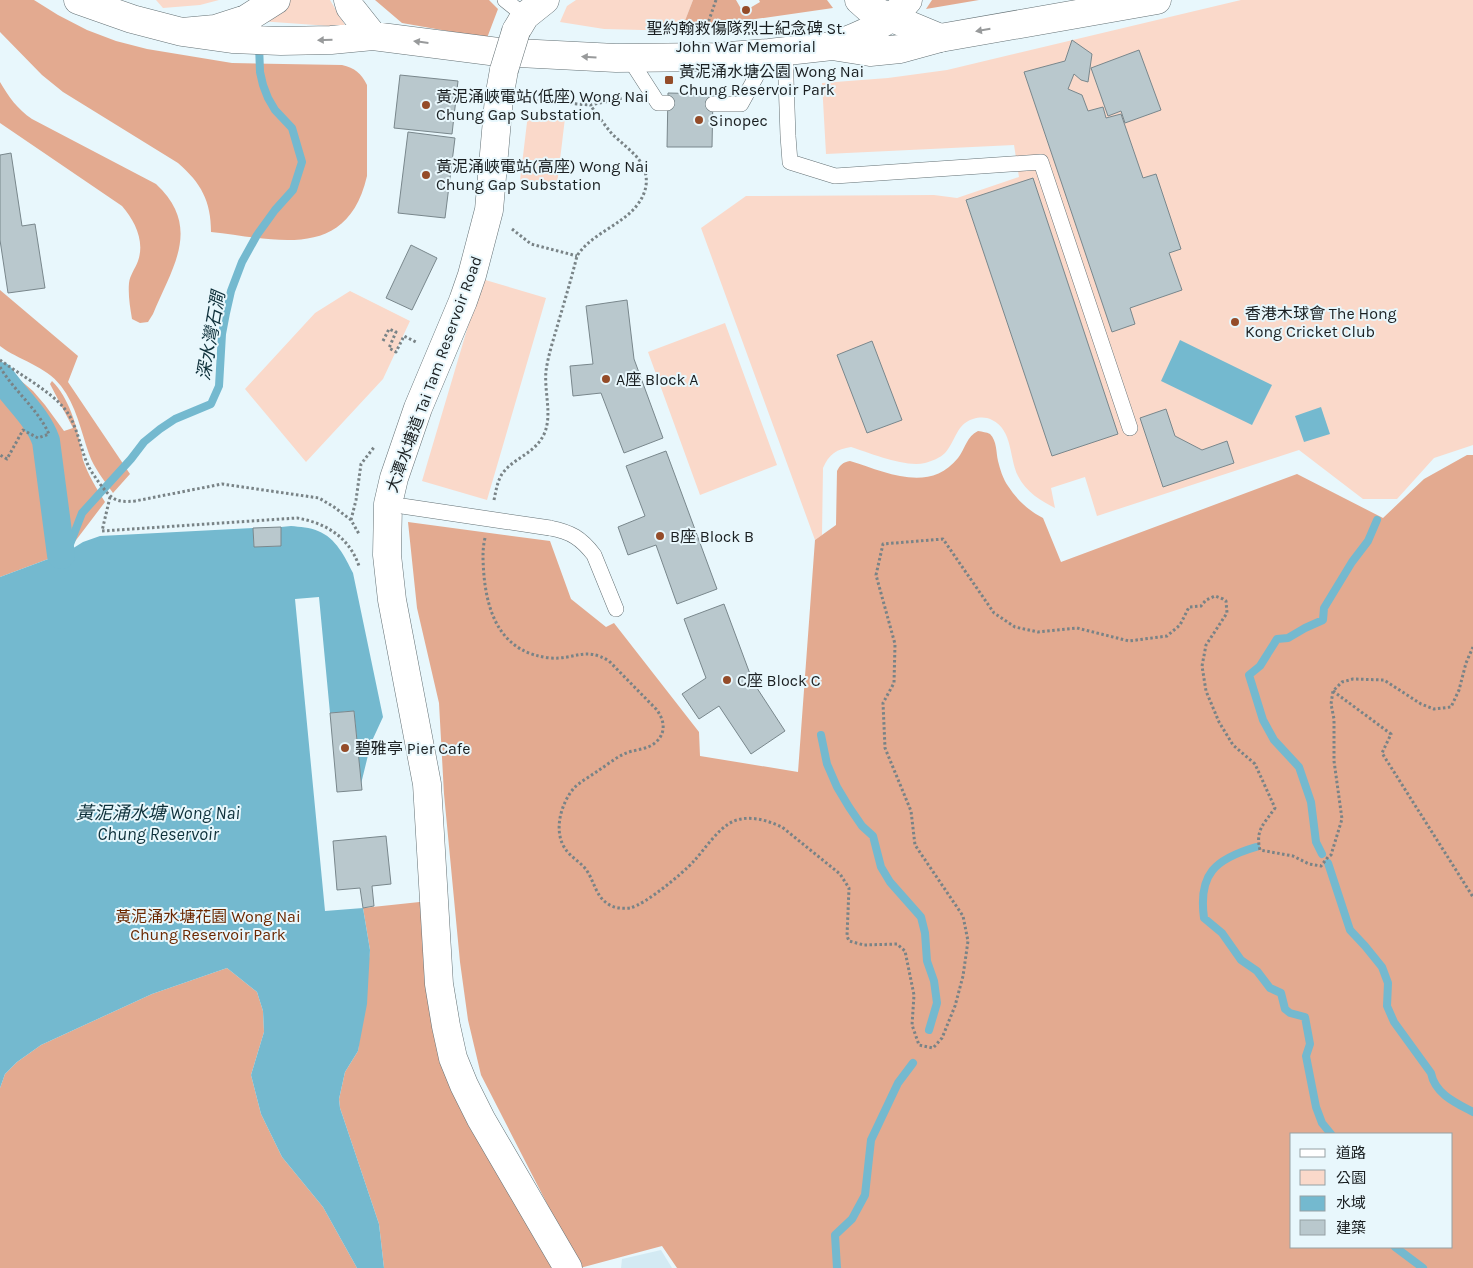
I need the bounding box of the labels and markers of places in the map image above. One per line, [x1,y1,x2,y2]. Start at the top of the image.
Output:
marker: 聖約翰救傷隊烈士紀念碑 St. John War Memorial [740,4,752,16]
place label: 聖約翰救傷隊烈士紀念碑 St. John War Memorial [647,19,845,56]
place label: 黃泥涌水塘公園 Wong Nai Chung Reservoir Park [679,62,864,99]
marker: 黃泥涌水塘公園 Wong Nai Chung Reservoir Park [663,74,675,86]
place label: 黃泥涌峽電站(低座) Wong Nai Chung Gap Substation [436,87,649,124]
marker: 黃泥涌峽電站(低座) Wong Nai Chung Gap Substation [420,99,432,111]
place label: Sinopec [709,111,768,130]
marker: Sinopec [693,114,705,126]
place label: 黃泥涌峽電站(高座) Wong Nai Chung Gap Substation [436,157,649,194]
marker: 黃泥涌峽電站(高座) Wong Nai Chung Gap Substation [420,169,432,181]
place label: 香港木球會 The Hong Kong Cricket Club [1245,304,1397,341]
marker: 香港木球會 The Hong Kong Cricket Club [1229,316,1241,328]
place label: A座 Block A [616,370,698,389]
marker: A座 Block A [600,373,612,385]
place label: B座 Block B [670,527,754,546]
marker: B座 Block B [654,530,666,542]
place label: C座 Block C [737,671,821,690]
marker: C座 Block C [721,674,733,686]
place label: 碧雅亭 Pier Cafe [355,739,471,758]
marker: 碧雅亭 Pier Cafe [339,742,351,754]

